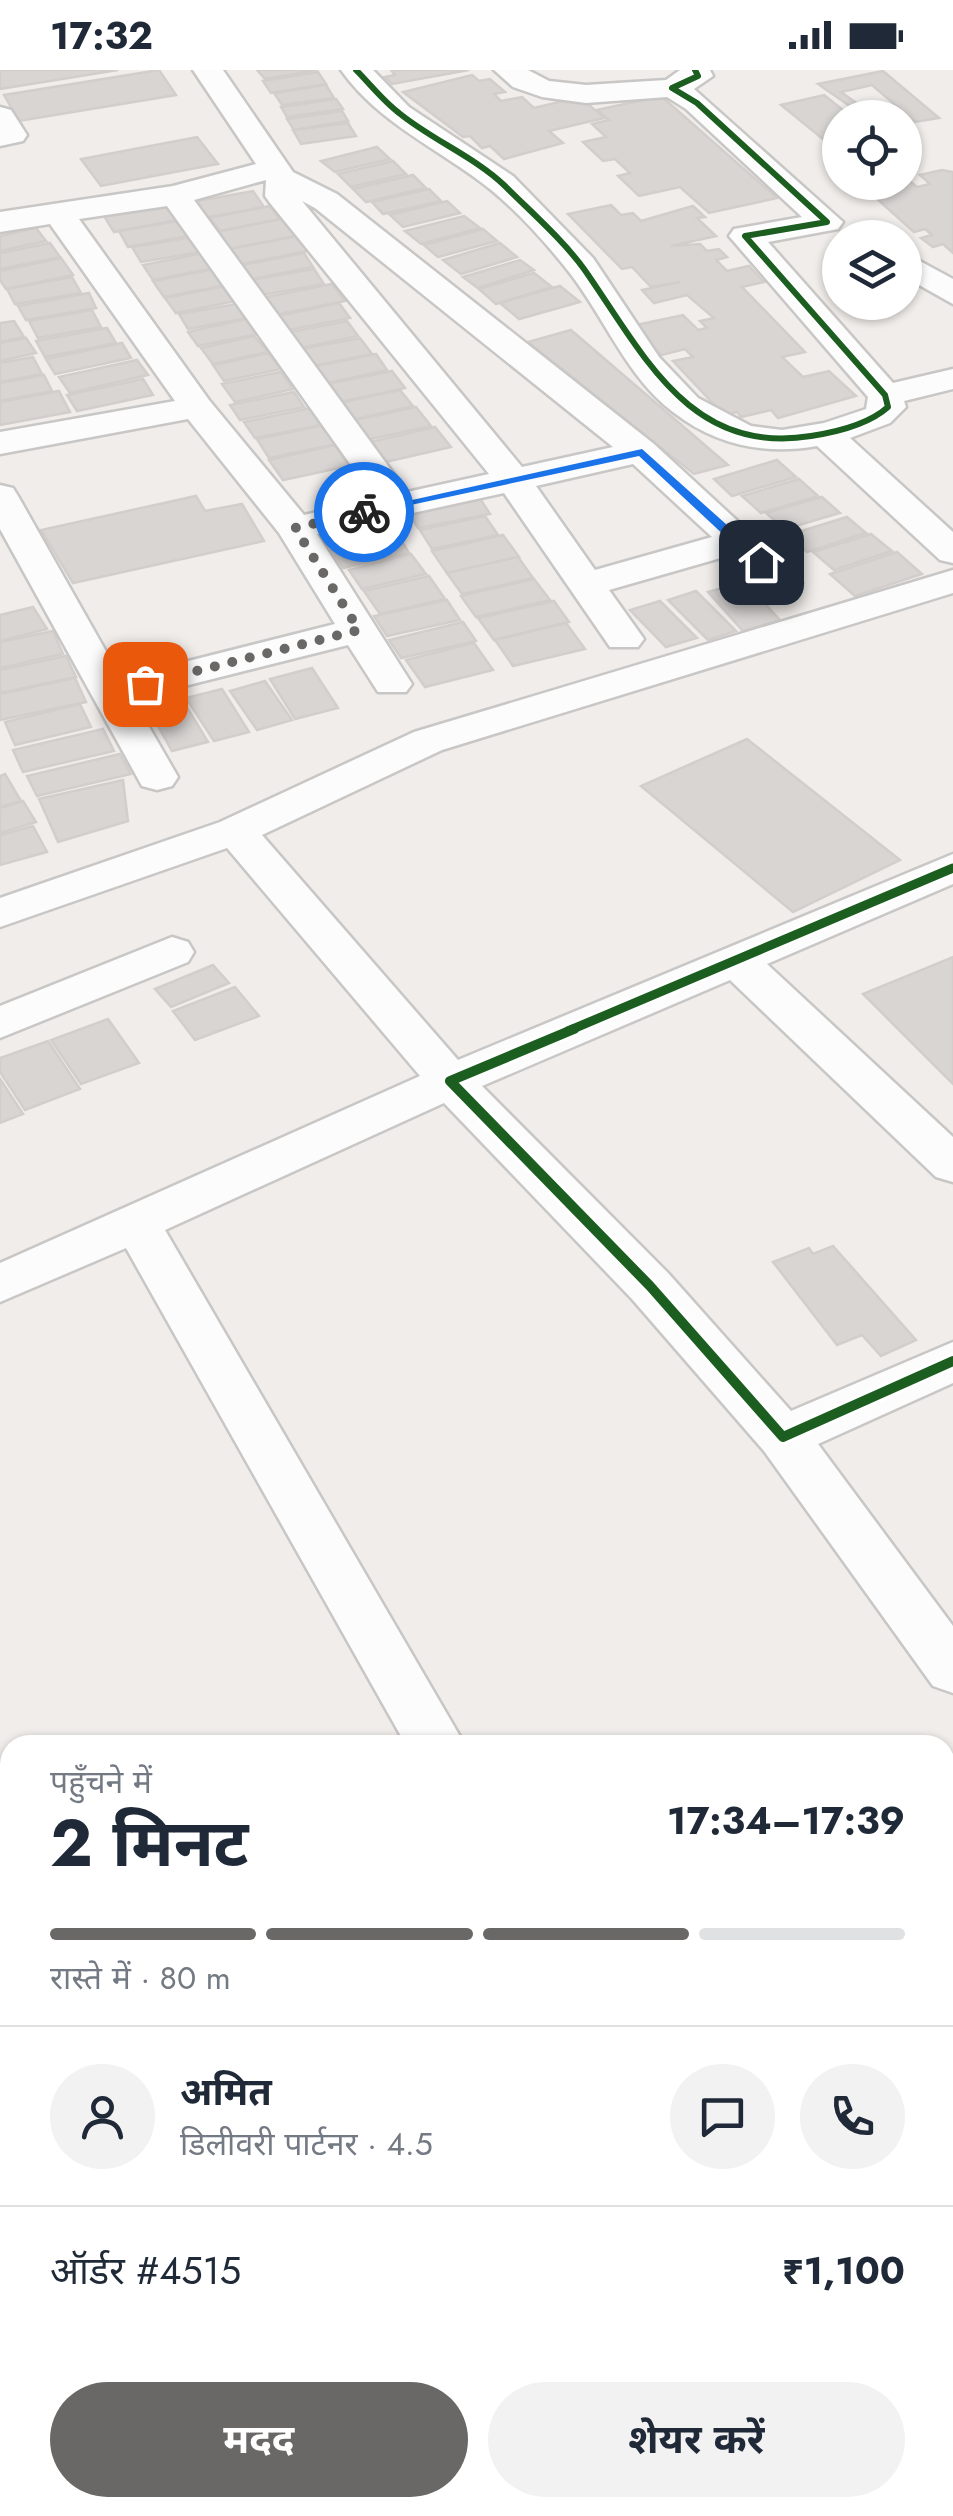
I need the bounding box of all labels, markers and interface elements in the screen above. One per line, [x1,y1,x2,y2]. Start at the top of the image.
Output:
text: 17:32 [50,8,153,63]
map controls [822,100,922,320]
button: locate [822,100,922,200]
button: layers [822,220,922,320]
courier [314,462,414,562]
icon: bike [337,485,392,540]
pin [719,520,804,605]
icon: home [734,535,789,590]
pin [103,642,188,727]
icon: bag [118,657,173,712]
text: पहुँचने में [50,1759,152,1805]
text: 17:34–17:39 [667,1793,905,1848]
text: 2 मिनट [50,1796,249,1890]
text: रास्ते में · 80 m [50,1955,231,2001]
button: person [50,2064,155,2169]
text: अमित [180,2064,272,2119]
button: chat [670,2064,775,2169]
button: phone [800,2064,905,2169]
text: डिलीवरी पार्टनर · 4.5 [180,2121,433,2167]
text: ऑर्डर #4515 [50,2243,241,2298]
text: ₹1,100 [782,2243,905,2298]
button: मदद [50,2382,468,2497]
button: शेयर करें [488,2382,905,2497]

